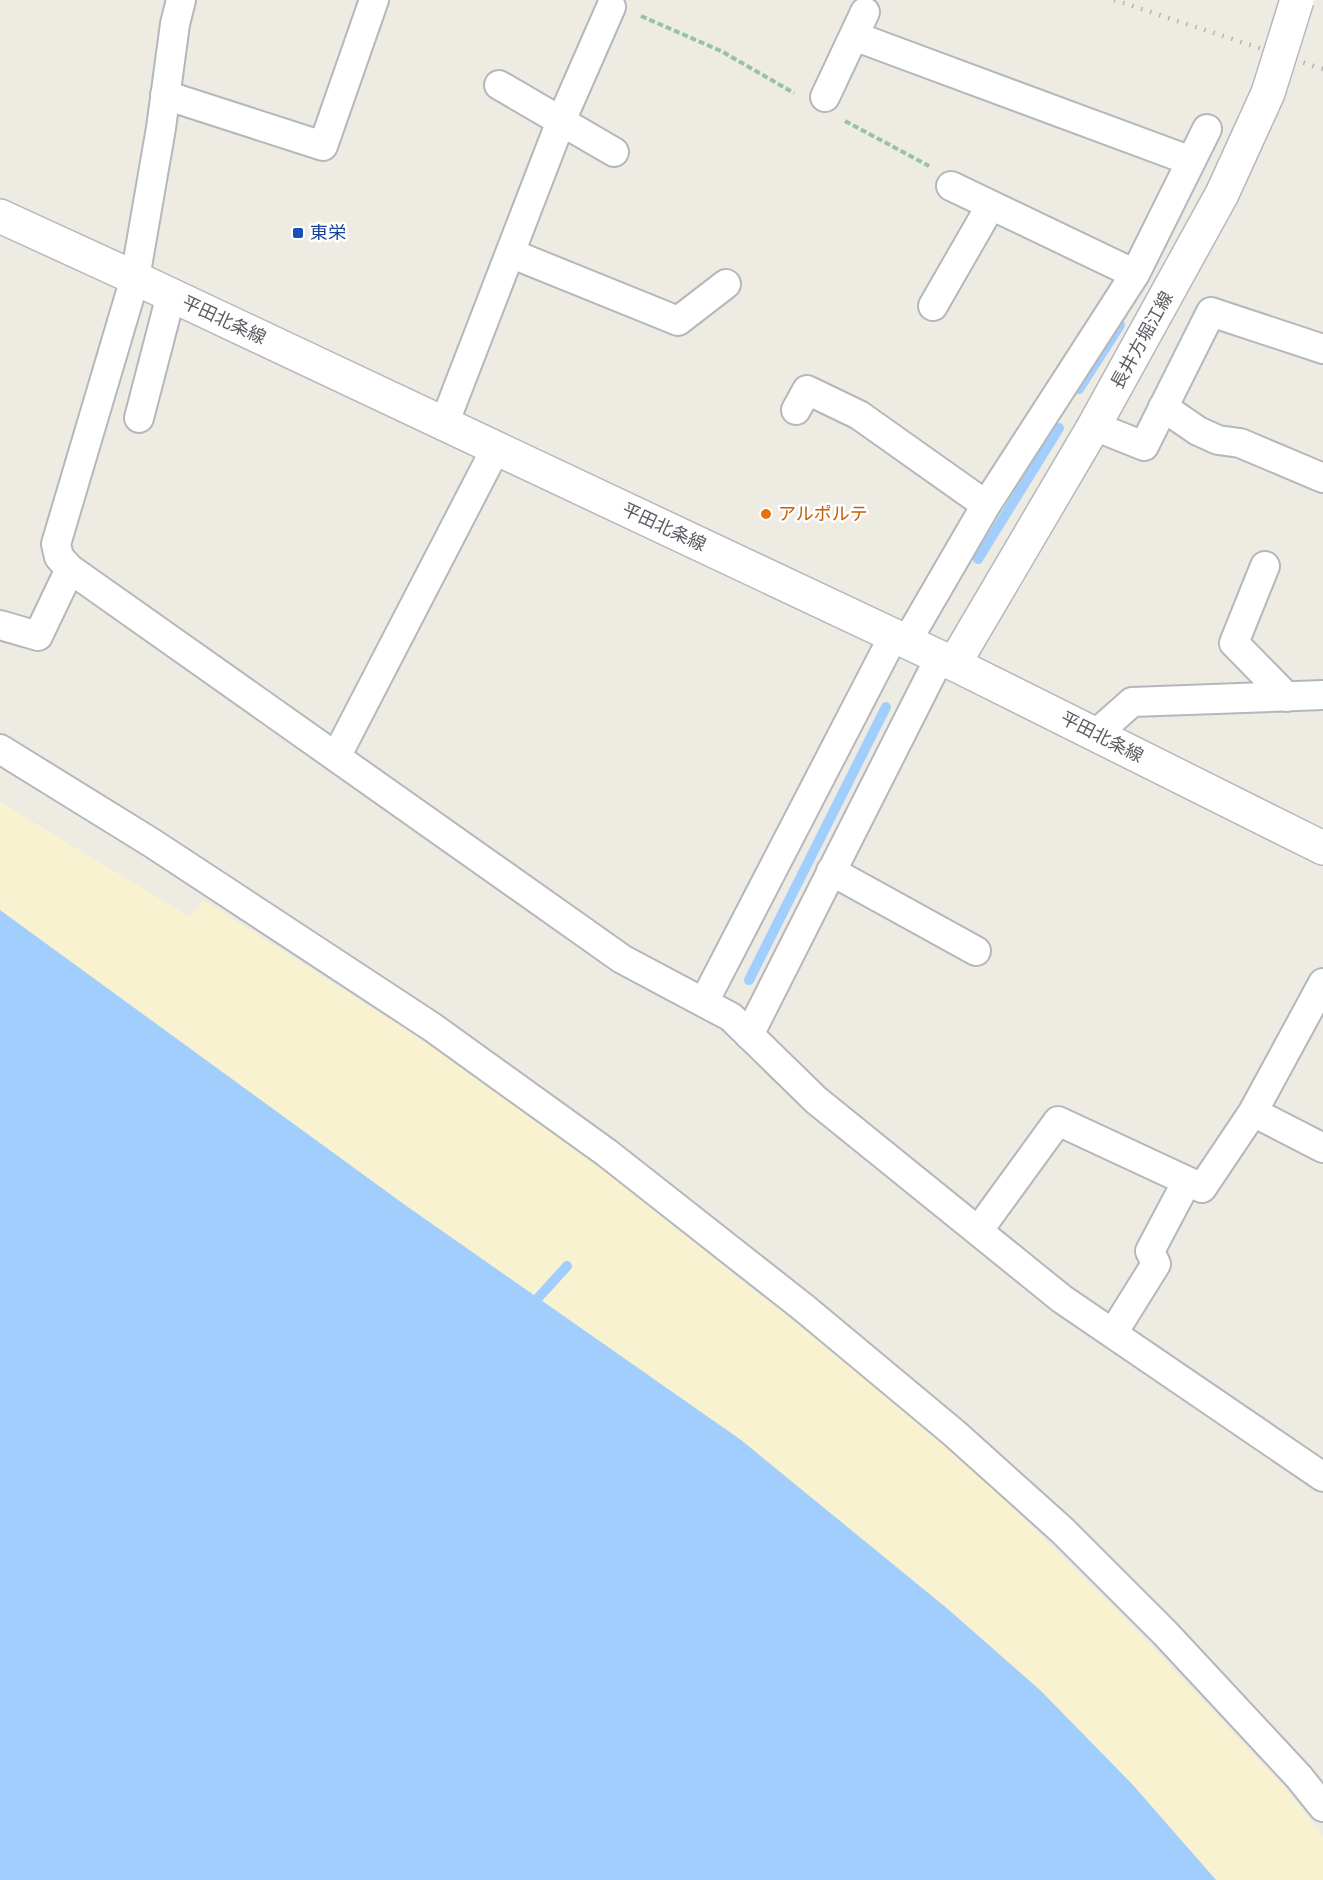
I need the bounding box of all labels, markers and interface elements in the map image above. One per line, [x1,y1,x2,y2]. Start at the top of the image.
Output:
place label: 東栄 [310,222,346,244]
marker: 東栄 [291,226,305,240]
street label: 長井方堀江線 [1106,287,1178,393]
street label: 平田北条線 [179,291,269,349]
street label: 平田北条線 [619,498,709,556]
place label: アルポルテ [778,503,868,525]
marker: アルポルテ [759,507,773,521]
street label: 平田北条線 [1057,707,1147,767]

